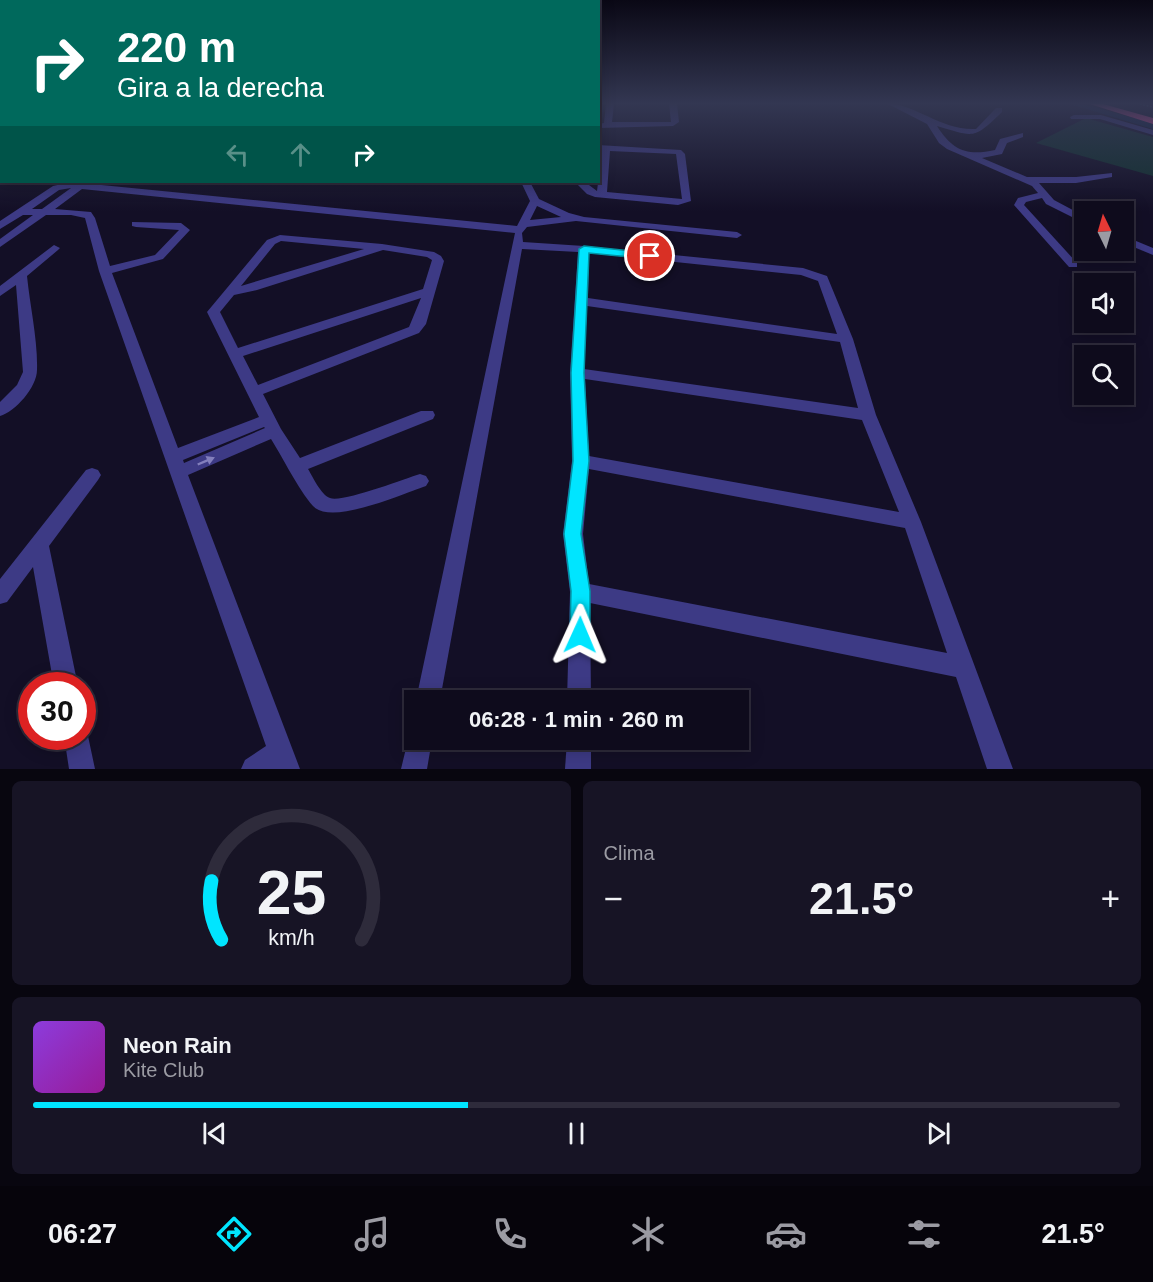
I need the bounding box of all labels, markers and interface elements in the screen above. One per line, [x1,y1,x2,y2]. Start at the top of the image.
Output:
icon: right [18,24,96,102]
text: 220 m [117,24,236,71]
text: Gira a la derecha [117,73,324,103]
icon: left [221,138,254,171]
icon: ahead [284,138,317,171]
icon: right [347,138,380,171]
north arrow [1074,201,1134,261]
map controls [1074,201,1134,405]
pin [624,230,675,281]
icon: arrive [633,239,666,272]
button: sound [1074,273,1134,333]
button: search [1074,345,1134,405]
one-way arrow [197,456,215,465]
position arrow [548,603,612,667]
speed limit sign: 30 [18,672,96,750]
text: 06:28 · 1 min · 260 m [469,707,684,732]
text: Clima [604,842,655,864]
text: 25 [257,858,326,927]
text: 21.5° [809,873,915,924]
text: − [604,880,623,917]
text: + [1101,880,1120,917]
text: km/h [268,926,314,950]
text: Neon Rain [123,1033,232,1058]
text: Kite Club [123,1059,204,1081]
icon: previous [198,1117,231,1150]
icon: pause [560,1117,593,1150]
icon: next [922,1117,955,1150]
icon: directions [213,1213,255,1255]
icon: music [351,1213,393,1255]
icon: phone [489,1213,531,1255]
icon: climate [627,1213,669,1255]
icon: car [765,1213,807,1255]
icon: filters [903,1213,945,1255]
text: 06:27 [48,1219,117,1249]
text: 21.5° [1042,1219,1105,1249]

